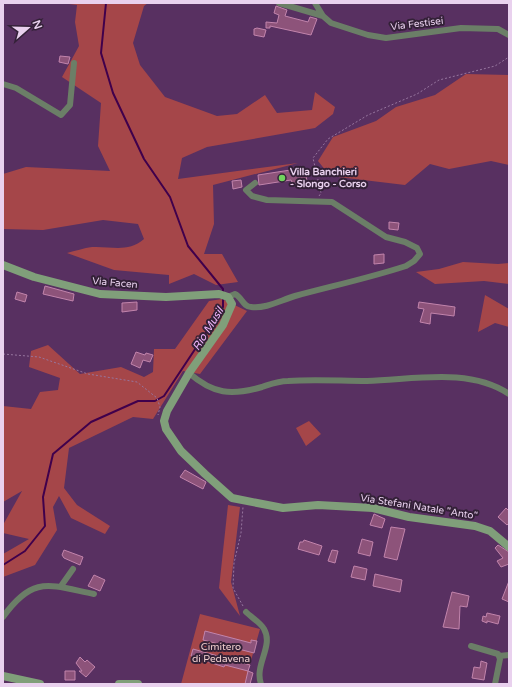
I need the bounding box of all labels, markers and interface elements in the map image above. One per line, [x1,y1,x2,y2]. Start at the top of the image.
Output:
north arrow [8,8,48,48]
street label: Via Festisei [390,15,444,33]
text: N [29,18,45,31]
place label: Villa Banchieri - Slongo - Corso [290,166,367,190]
marker: Villa Banchieri - Slongo - Corso [277,173,287,183]
street label: Via Facen [92,275,138,291]
water label: Rio Musil [190,304,227,353]
street label: Via Stefani Natale "Anto" [360,492,478,522]
park label: Cimitero di Pedavena [192,641,250,665]

